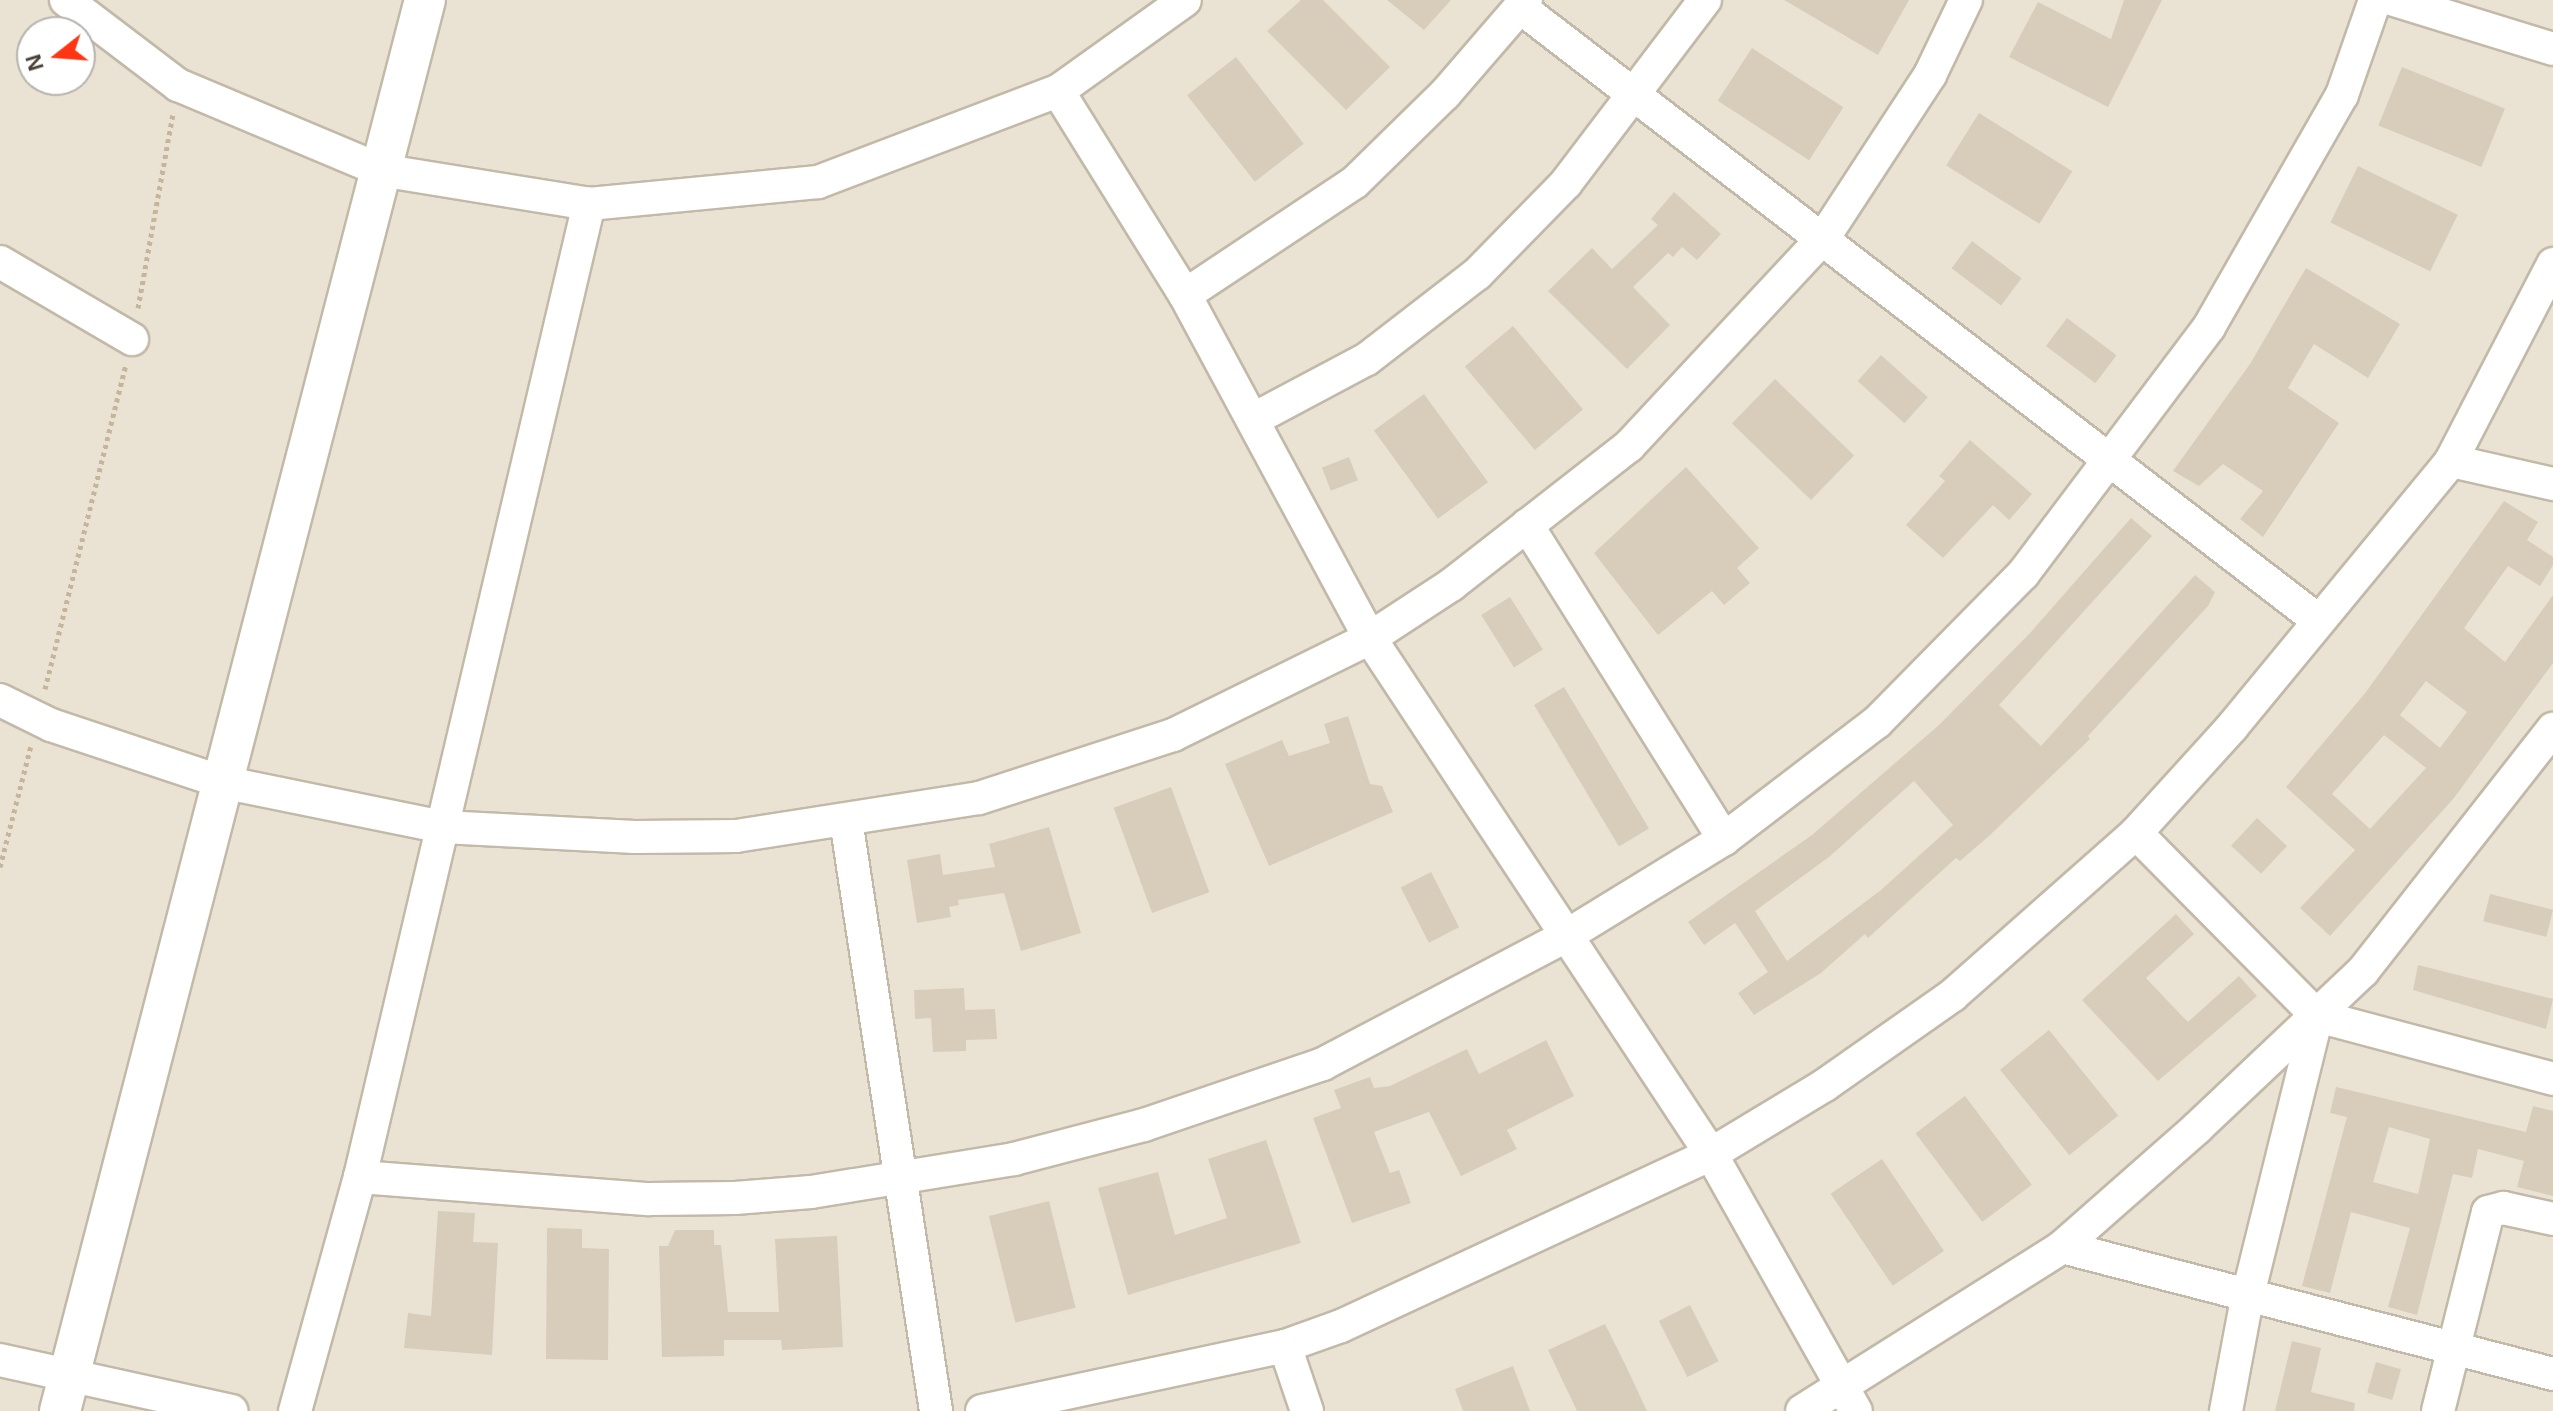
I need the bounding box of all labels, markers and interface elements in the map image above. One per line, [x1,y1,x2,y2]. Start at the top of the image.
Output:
north arrow [16,16,96,96]
text: N [20,51,49,74]

